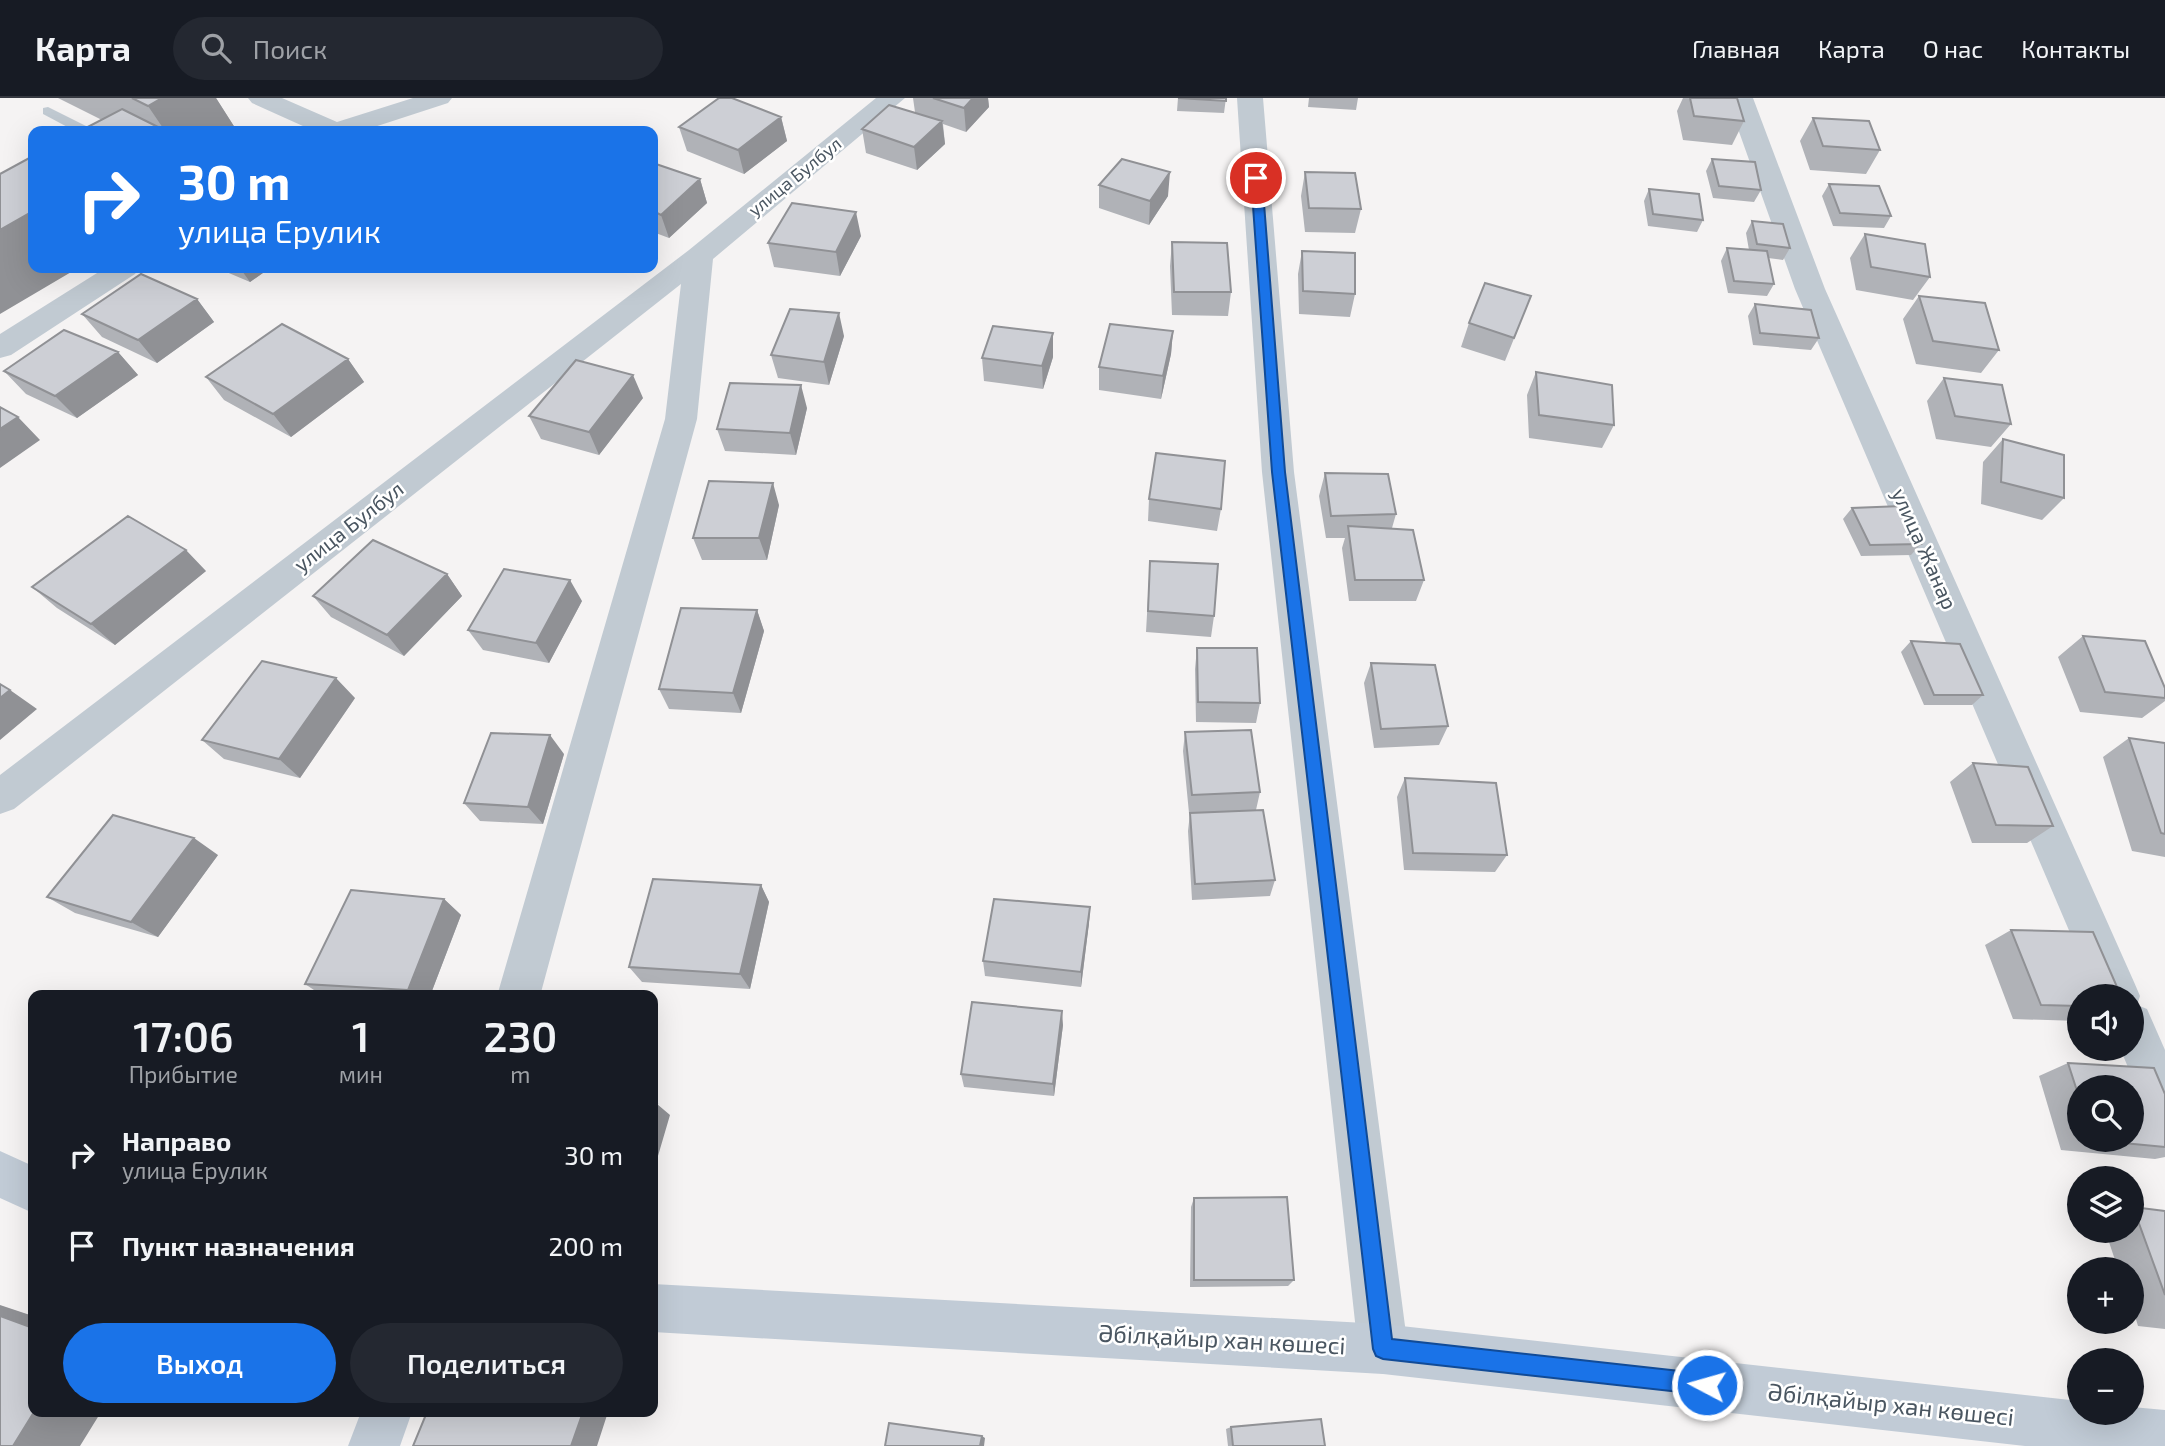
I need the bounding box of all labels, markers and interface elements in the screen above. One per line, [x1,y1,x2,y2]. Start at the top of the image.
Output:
search box [173,17,663,80]
text: Карта [35,28,131,68]
icon: search [197,29,235,67]
text: Поиск [253,33,327,64]
text: Главная [1692,34,1780,63]
text: Карта [1818,34,1885,63]
text: О нас [1923,34,1983,63]
text: Контакты [2021,34,2130,63]
street label: улица Булбул [743,132,845,220]
pin [1226,148,1286,208]
text: 30 m [178,151,290,210]
icon: right [63,154,154,245]
icon: arrive [1237,159,1275,197]
text: улица Ерулик [178,211,381,249]
street label: улица Булбул [288,475,408,577]
street label: улица Жанар [1887,484,1963,613]
map controls [2067,984,2144,1425]
button: sound [2067,984,2144,1061]
text: 17:06 [133,1010,234,1060]
text: 1 [352,1010,370,1060]
text: 230 [484,1010,557,1060]
text: Прибытие [129,1060,238,1088]
text: мин [339,1060,383,1088]
text: m [510,1060,530,1088]
button: search [2067,1075,2144,1152]
text: Направо [122,1125,231,1156]
icon: right [63,1136,101,1174]
text: 30 m [564,1139,623,1170]
text: улица Ерулик [122,1156,268,1184]
button: layers [2067,1166,2144,1243]
icon: arrive [63,1227,101,1265]
text: Пункт назначения [122,1230,355,1261]
text: 200 m [548,1230,623,1261]
button: + [2067,1257,2144,1334]
street label: Әбілқайыр хан көшесі [1098,1318,1346,1359]
button: Выход [63,1323,336,1403]
button: Поделиться [350,1323,623,1403]
position arrow [1670,1348,1744,1422]
button: − [2067,1348,2144,1425]
street label: Әбілқайыр хан көшесі [1767,1376,2016,1431]

